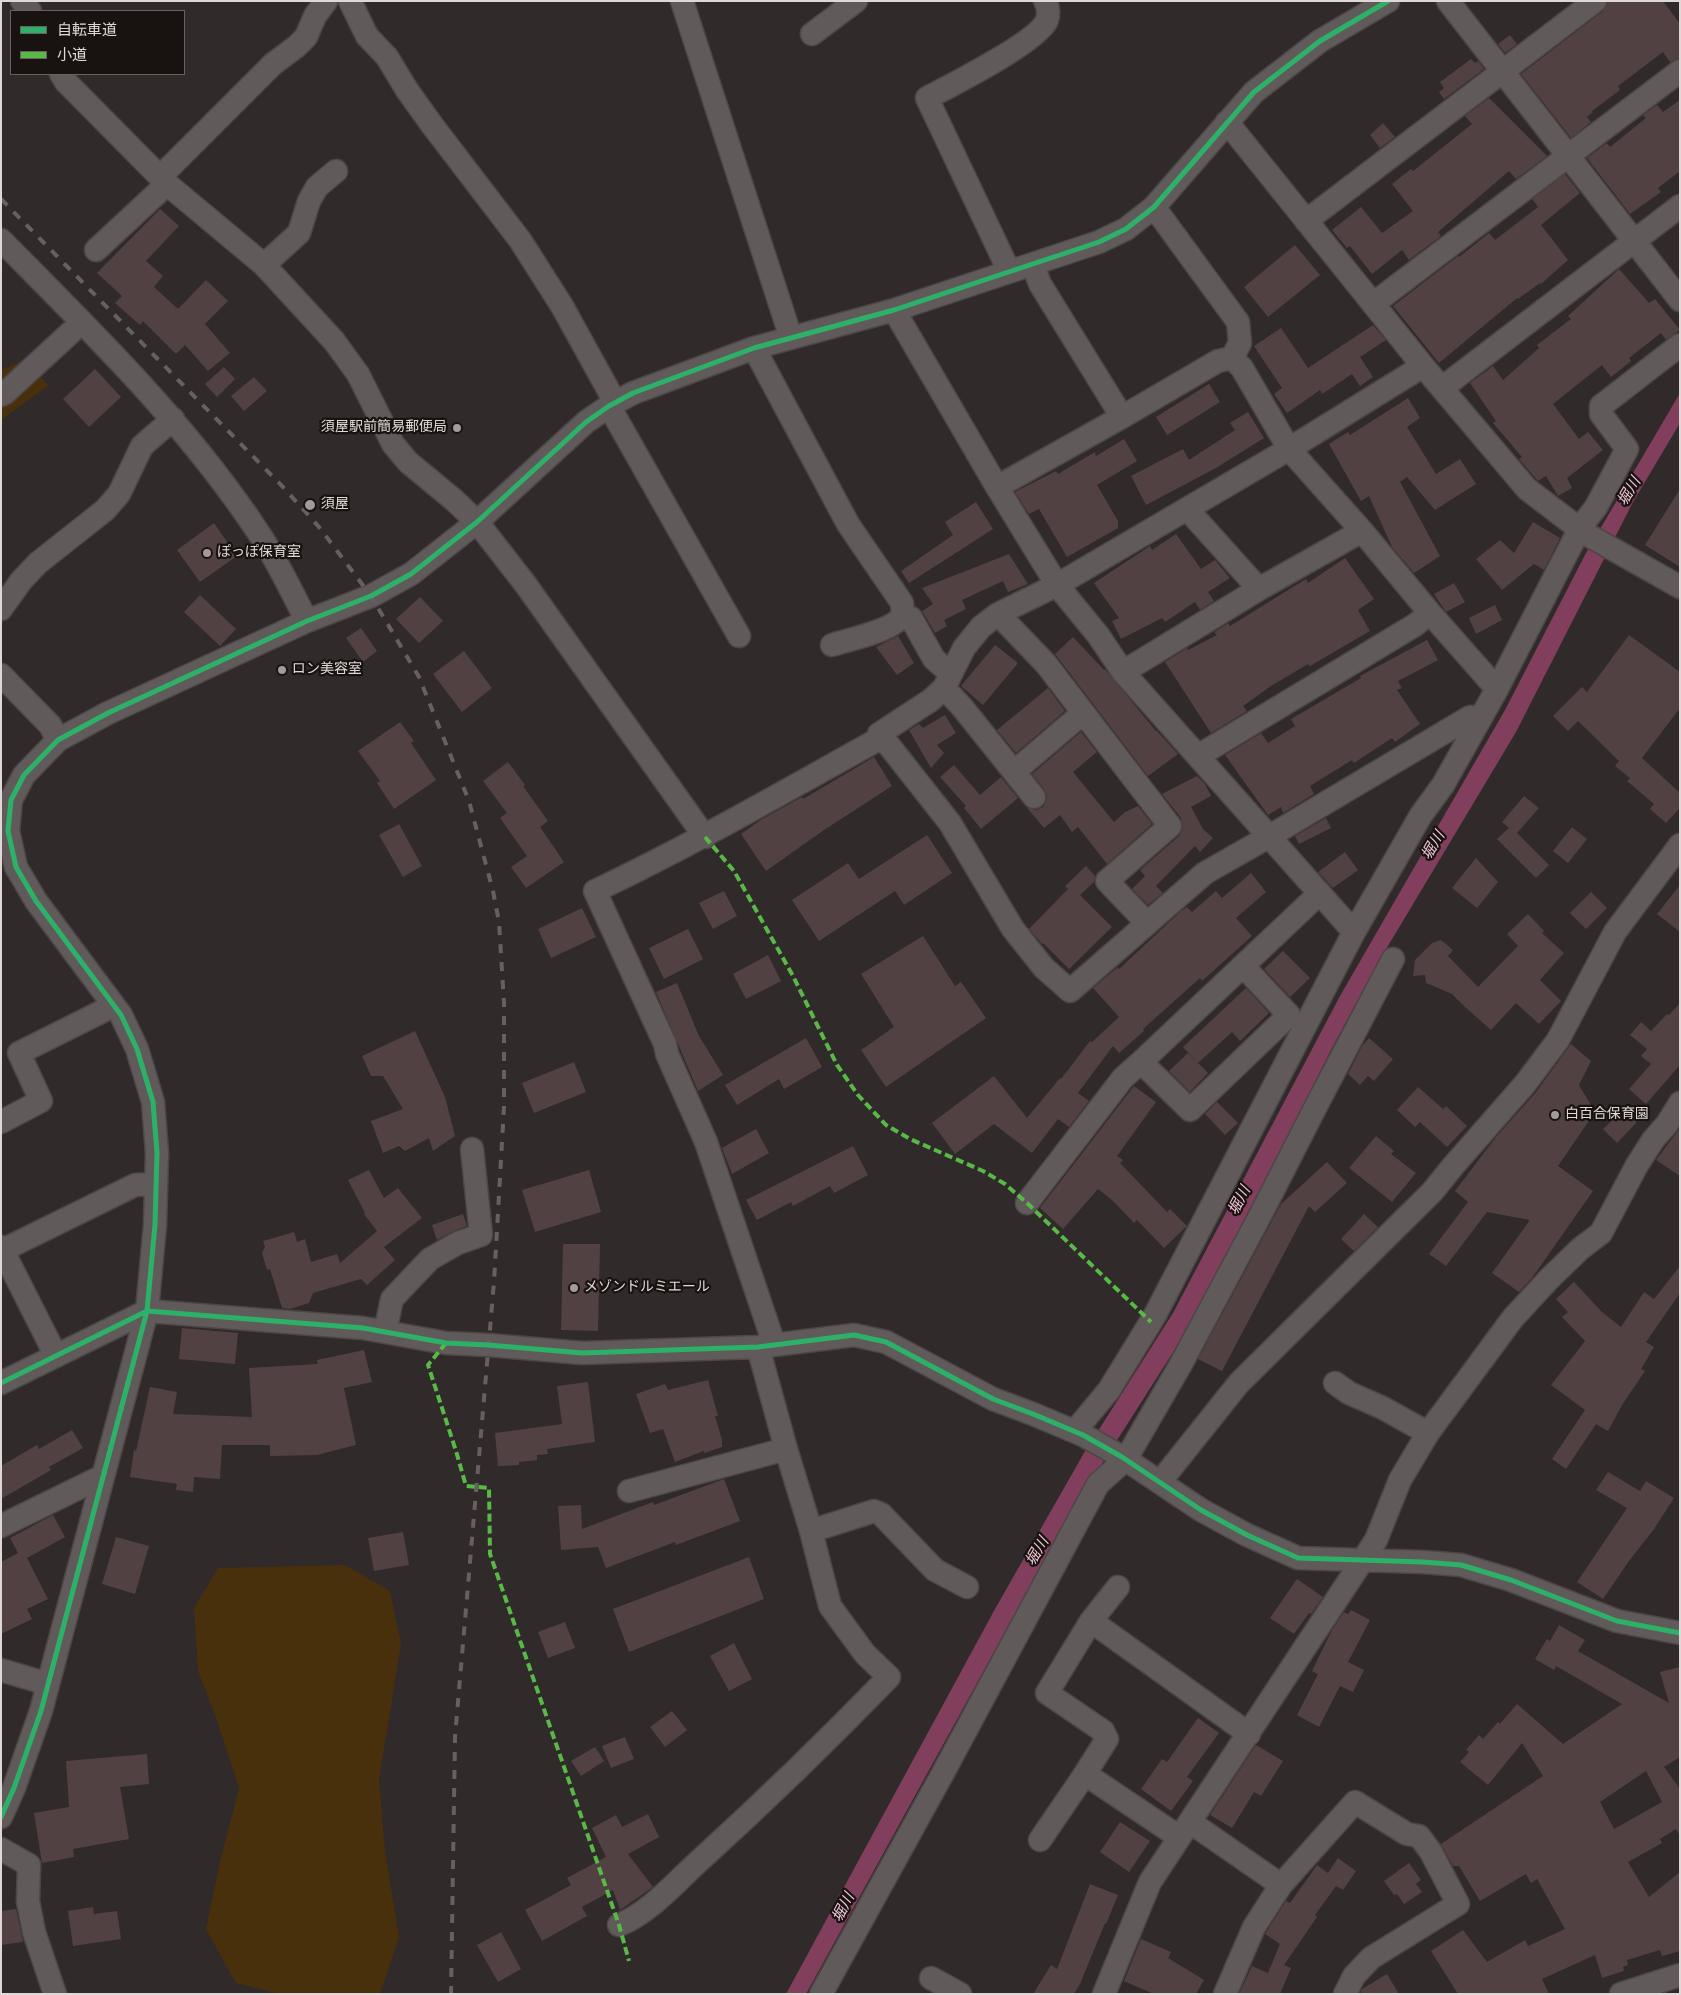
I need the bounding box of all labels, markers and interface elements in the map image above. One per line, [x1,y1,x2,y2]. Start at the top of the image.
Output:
legend [10,10,185,75]
text: 自転車道 [57,19,117,41]
text: 小道 [57,44,87,66]
place label: 須屋駅前簡易郵便局 [321,420,447,436]
marker: 須屋駅前簡易郵便局 [451,422,463,434]
water label: 堀川 [1615,475,1645,509]
place label: 須屋 [321,497,349,513]
marker: 須屋 [303,498,317,512]
place label: ぽっぽ保育室 [217,545,301,561]
marker: ぽっぽ保育室 [201,547,213,559]
place label: ロン美容室 [292,662,362,678]
marker: ロン美容室 [276,664,288,676]
water label: 堀川 [1419,829,1449,863]
place label: 白百合保育園 [1565,1107,1649,1123]
marker: 白百合保育園 [1549,1109,1561,1121]
water label: 堀川 [1225,1184,1255,1218]
place label: メゾンドルミエール [584,1280,710,1296]
marker: メゾンドルミエール [568,1282,580,1294]
water label: 堀川 [1023,1535,1053,1569]
water label: 堀川 [829,1891,859,1925]

